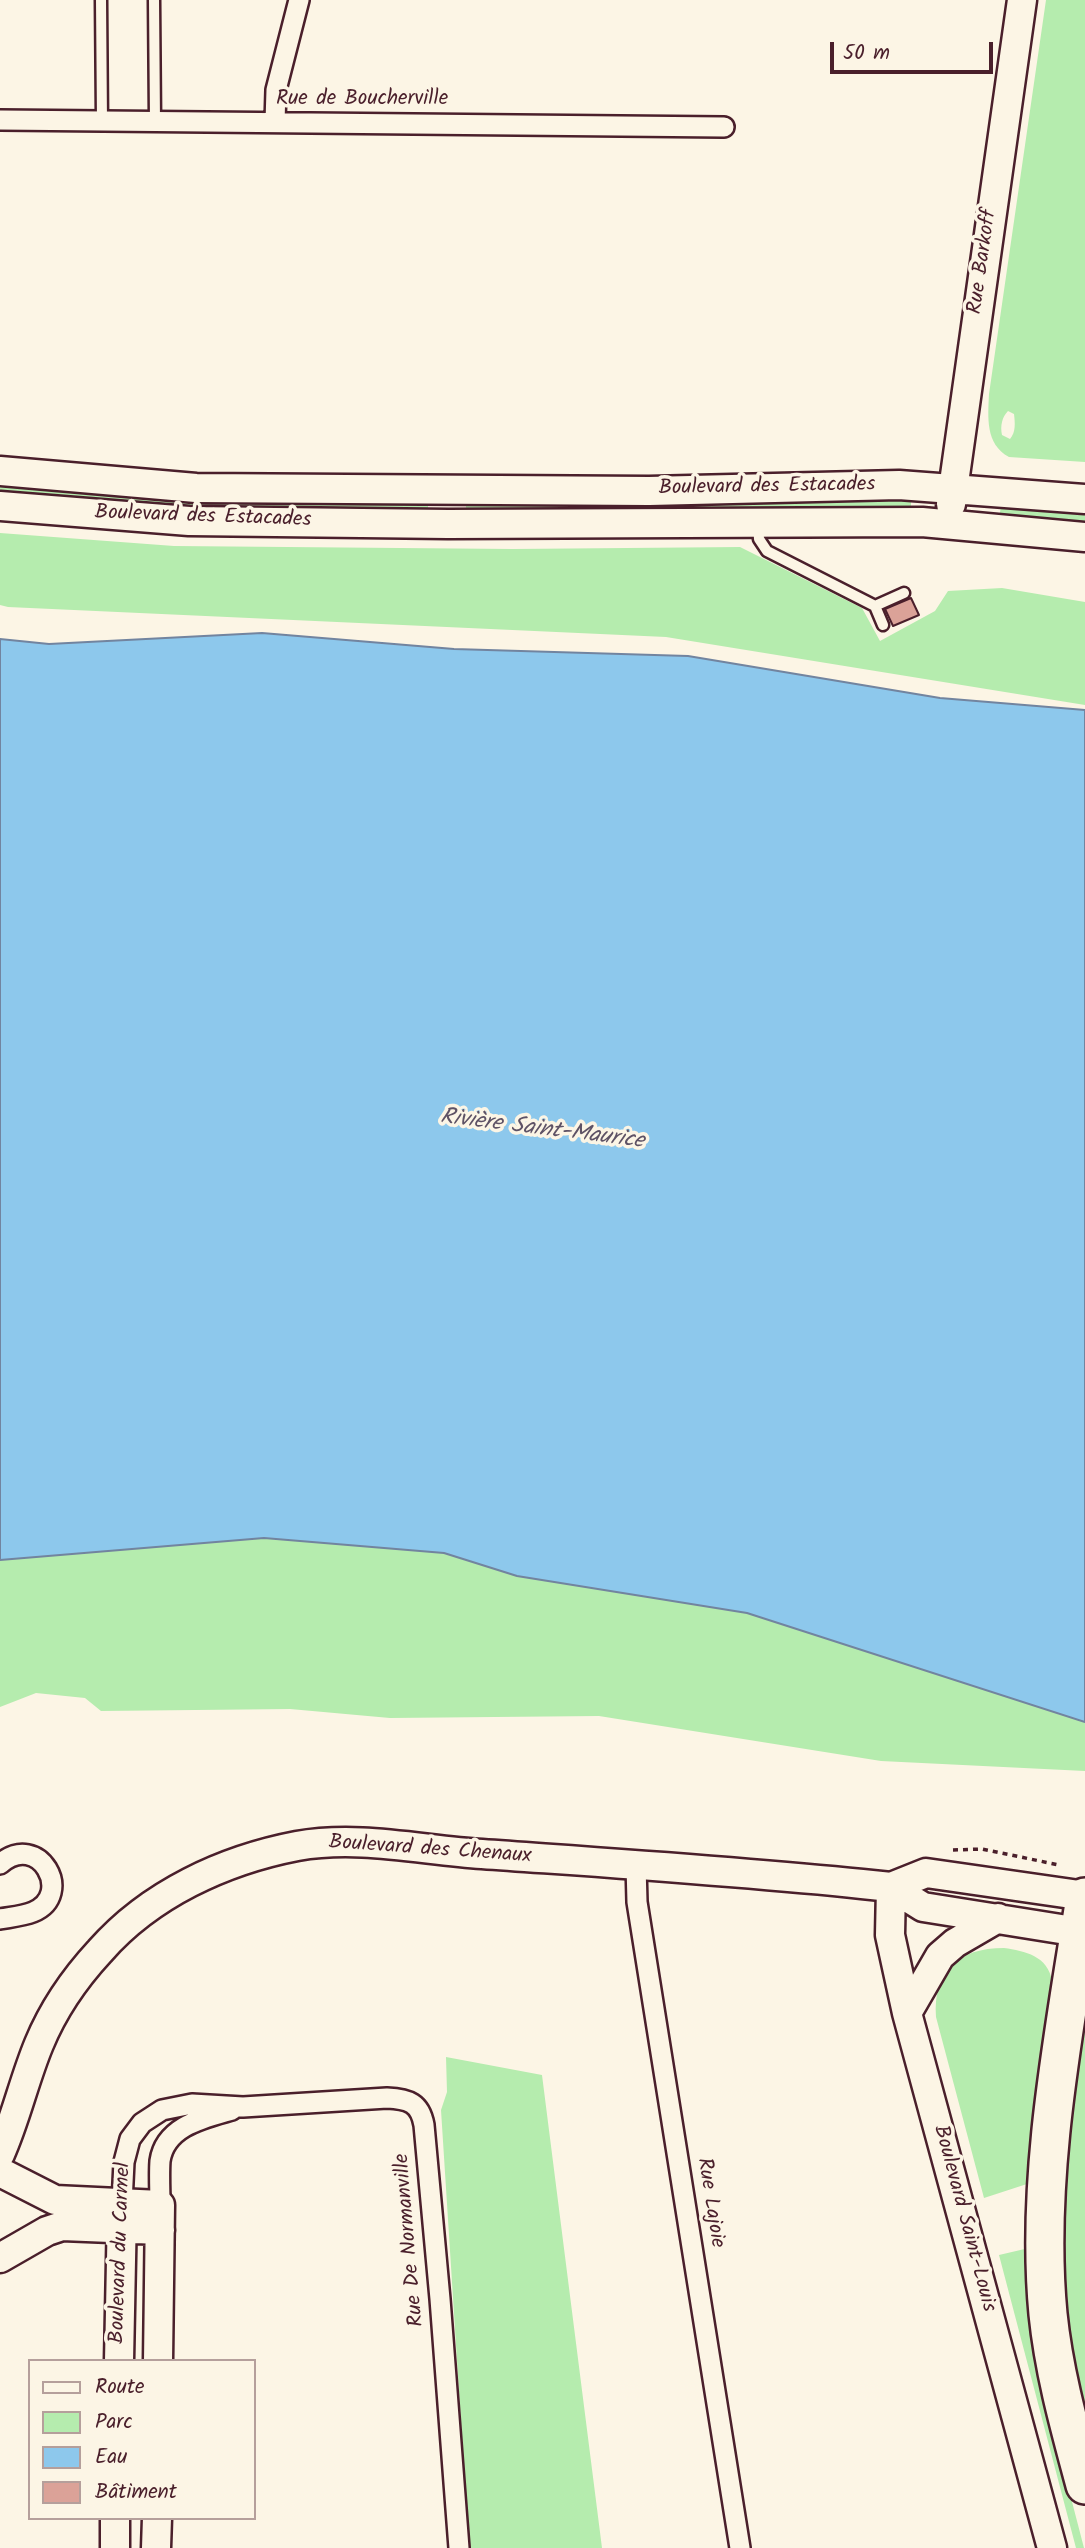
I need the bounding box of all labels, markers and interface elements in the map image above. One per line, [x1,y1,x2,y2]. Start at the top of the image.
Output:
scale bar [833,28,996,72]
text: 50 m [843,37,890,70]
street label: Rue de Boucherville [276,87,448,113]
street label: Rue Barkoff [964,208,1004,316]
street label: Boulevard des Estacades [658,474,876,502]
street label: Boulevard des Estacades [94,502,312,534]
water label: Rivière Saint-Maurice [438,1105,646,1157]
street label: Boulevard des Chenaux [328,1831,532,1871]
street label: Boulevard Saint-Louis [926,2123,1000,2315]
street label: Rue De Normanville [391,2152,431,2328]
street label: Rue Lajoie [689,2156,729,2250]
street label: Boulevard du Carmel [106,2162,138,2344]
legend [28,2359,256,2520]
text: Route [95,2371,144,2404]
text: Parc [95,2406,133,2439]
text: Eau [95,2441,127,2474]
text: Bâtiment [95,2476,177,2509]

